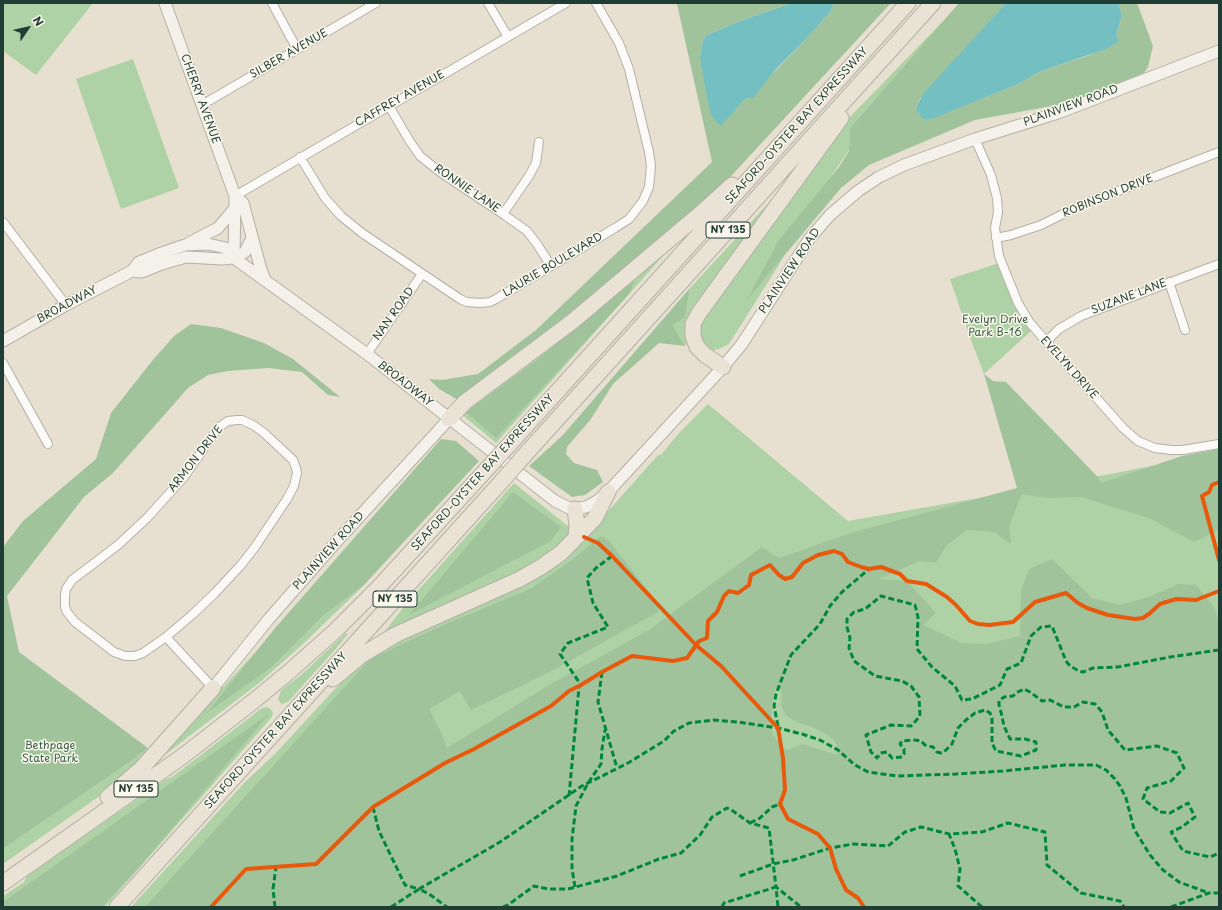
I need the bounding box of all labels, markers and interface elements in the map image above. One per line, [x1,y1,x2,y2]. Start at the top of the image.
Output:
north arrow [8,8,48,48]
text: N [29,13,48,29]
street label: SILBER AVENUE [248,26,330,82]
street label: SEAFORD-OYSTER BAY EXPRESSWAY [723,45,871,207]
street label: CHERRY AVENUE [178,52,222,146]
street label: CAFFREY AVENUE [353,68,447,130]
street label: PLAINVIEW ROAD [1022,83,1120,129]
street label: RONNIE LANE [431,162,503,216]
street label: ROBINSON DRIVE [1061,172,1155,220]
road number: NY 135 [706,222,750,238]
street label: PLAINVIEW ROAD [757,226,823,316]
street label: LAURIE BOULEVARD [501,230,605,300]
street label: SUZANE LANE [1089,276,1169,318]
street label: BROADWAY [35,284,99,326]
street label: NAN ROAD [371,285,417,343]
park label: Evelyn Drive Park B-16 [962,313,1028,339]
street label: EVELYN DRIVE [1037,334,1101,402]
street label: BROADWAY [375,358,435,410]
street label: SEAFORD-OYSTER BAY EXPRESSWAY [409,392,557,554]
street label: ARMON DRIVE [166,423,226,495]
street label: PLAINVIEW ROAD [291,509,367,593]
road number: NY 135 [373,591,417,607]
street label: SEAFORD-OYSTER BAY EXPRESSWAY [202,650,350,812]
park label: Bethpage State Park [22,739,78,765]
road number: NY 135 [114,781,158,797]

